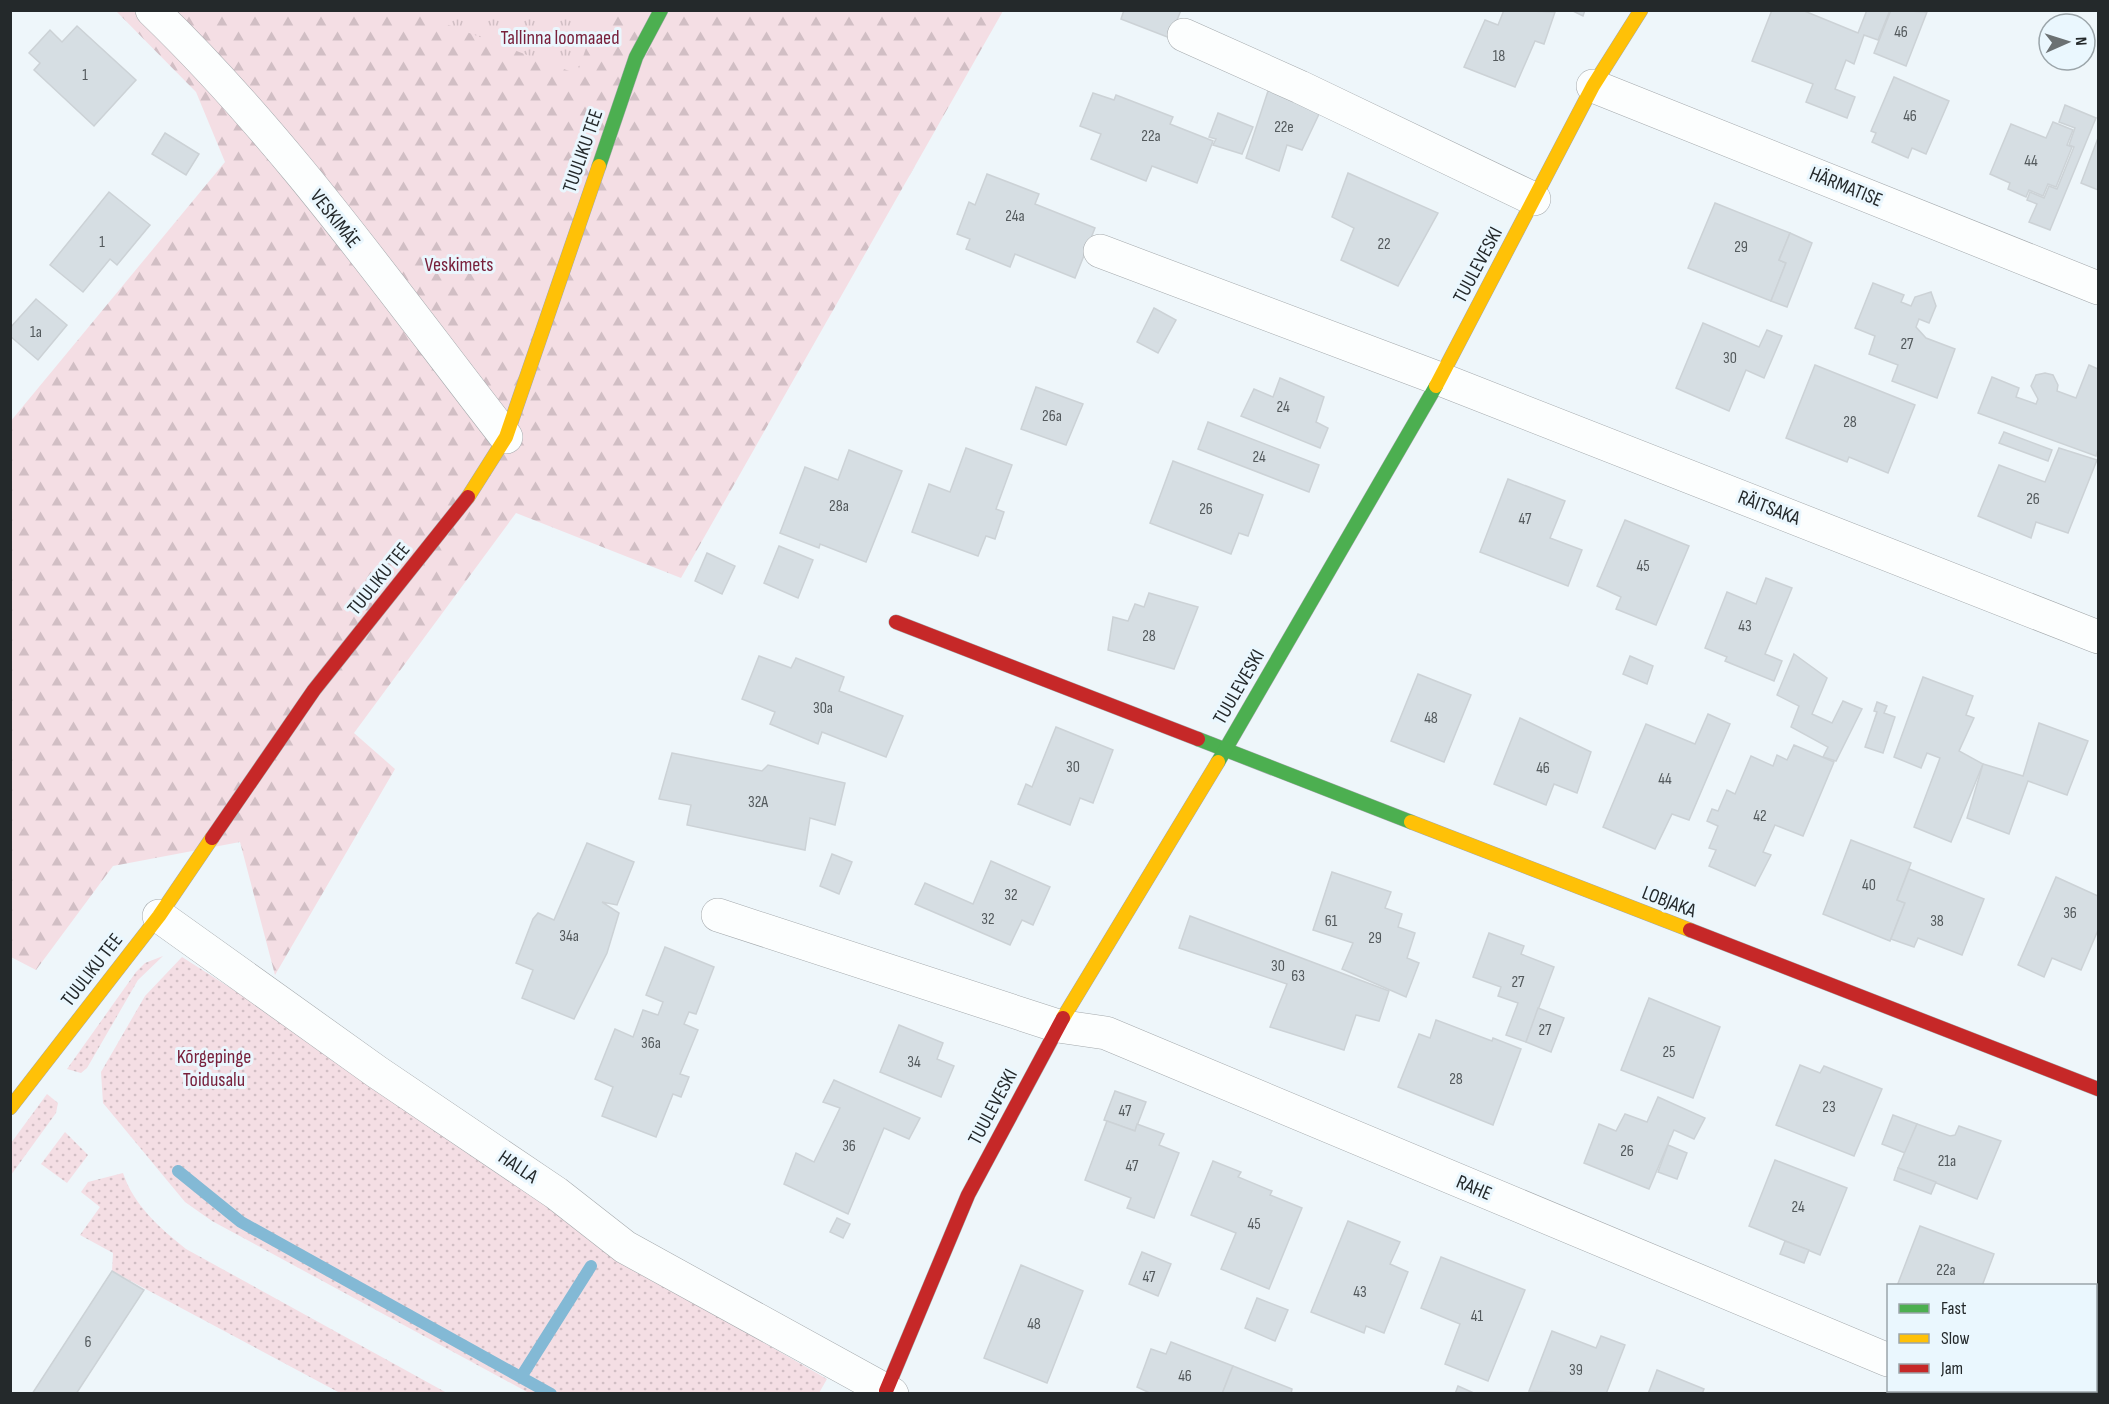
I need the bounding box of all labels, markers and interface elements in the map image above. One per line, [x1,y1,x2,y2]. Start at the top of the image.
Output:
north arrow [2037,12,2097,72]
house number: 46 [1894,23,1908,42]
park label: Tallinna loomaaed [500,26,620,50]
text: N [2071,37,2090,46]
house number: 18 [1493,47,1505,66]
house number: 1 [82,66,88,85]
street label: TUULIKU TEE [558,106,608,196]
house number: 46 [1903,107,1917,126]
house number: 22e [1274,118,1294,137]
house number: 22a [1141,127,1161,146]
house number: 44 [2024,152,2038,171]
street label: HÄRMATISE [1806,162,1886,212]
street label: VESKIMÄE [305,185,365,253]
house number: 24a [1005,207,1025,226]
street label: TUULEVESKI [1448,223,1508,307]
house number: 1 [99,233,105,252]
house number: 22 [1377,235,1391,254]
house number: 29 [1734,238,1748,257]
park label: Veskimets [425,253,493,277]
house number: 1a [30,323,42,342]
house number: 27 [1900,335,1914,354]
house number: 30 [1723,349,1737,368]
house number: 24 [1276,398,1290,417]
house number: 26a [1042,407,1062,426]
house number: 28 [1843,413,1857,432]
house number: 24 [1252,448,1266,467]
street label: RÄITSAKA [1735,485,1804,531]
house number: 26 [2026,490,2040,509]
house number: 28a [829,497,849,516]
house number: 26 [1199,500,1213,519]
house number: 47 [1519,510,1532,529]
street label: TUULIKU TEE [343,538,415,620]
house number: 45 [1636,557,1650,576]
house number: 43 [1738,617,1752,636]
house number: 28 [1142,627,1156,646]
street label: TUULEVESKI [1208,645,1270,729]
house number: 30a [813,699,833,718]
house number: 48 [1424,709,1438,728]
house number: 30 [1066,758,1080,777]
house number: 46 [1536,759,1550,778]
house number: 44 [1658,770,1672,789]
house number: 32A [748,793,768,812]
house number: 42 [1753,807,1767,826]
house number: 40 [1862,876,1876,895]
street label: LOBJAKA [1638,881,1700,923]
house number: 32 [1004,886,1018,905]
house number: 36 [2063,904,2077,923]
house number: 32 [981,910,995,929]
house number: 61 [1325,912,1338,931]
house number: 38 [1930,912,1944,931]
house number: 34a [559,927,579,946]
street label: TUULIKU TEE [56,929,128,1011]
house number: 29 [1368,929,1382,948]
house number: 30 [1271,957,1285,976]
house number: 63 [1291,967,1305,986]
house number: 27 [1511,973,1525,992]
house number: 27 [1538,1021,1552,1040]
house number: 36a [641,1034,661,1053]
house number: 25 [1662,1043,1676,1062]
park label: Kõrgepinge Toidusalu [177,1045,251,1092]
house number: 34 [907,1053,921,1072]
street label: TUULEVESKI [963,1065,1023,1149]
house number: 28 [1449,1070,1463,1089]
house number: 23 [1822,1098,1836,1117]
house number: 47 [1119,1102,1132,1121]
house number: 36 [842,1137,856,1156]
house number: 26 [1620,1142,1634,1161]
street label: HALLA [494,1145,543,1189]
house number: 21a [1938,1152,1956,1171]
house number: 47 [1126,1157,1139,1176]
street label: RAHE [1453,1170,1495,1206]
house number: 24 [1791,1198,1805,1217]
house number: 45 [1247,1215,1261,1234]
house number: 22a [1936,1261,1956,1280]
house number: 47 [1143,1268,1156,1287]
house number: 43 [1353,1283,1367,1302]
legend [1887,1284,2097,1392]
text: Fast [1941,1298,1967,1319]
house number: 41 [1471,1307,1484,1326]
house number: 48 [1027,1315,1041,1334]
text: Slow [1941,1328,1970,1349]
house number: 6 [84,1333,92,1352]
text: Jam [1940,1358,1963,1379]
house number: 39 [1569,1361,1583,1380]
house number: 46 [1178,1367,1192,1386]

